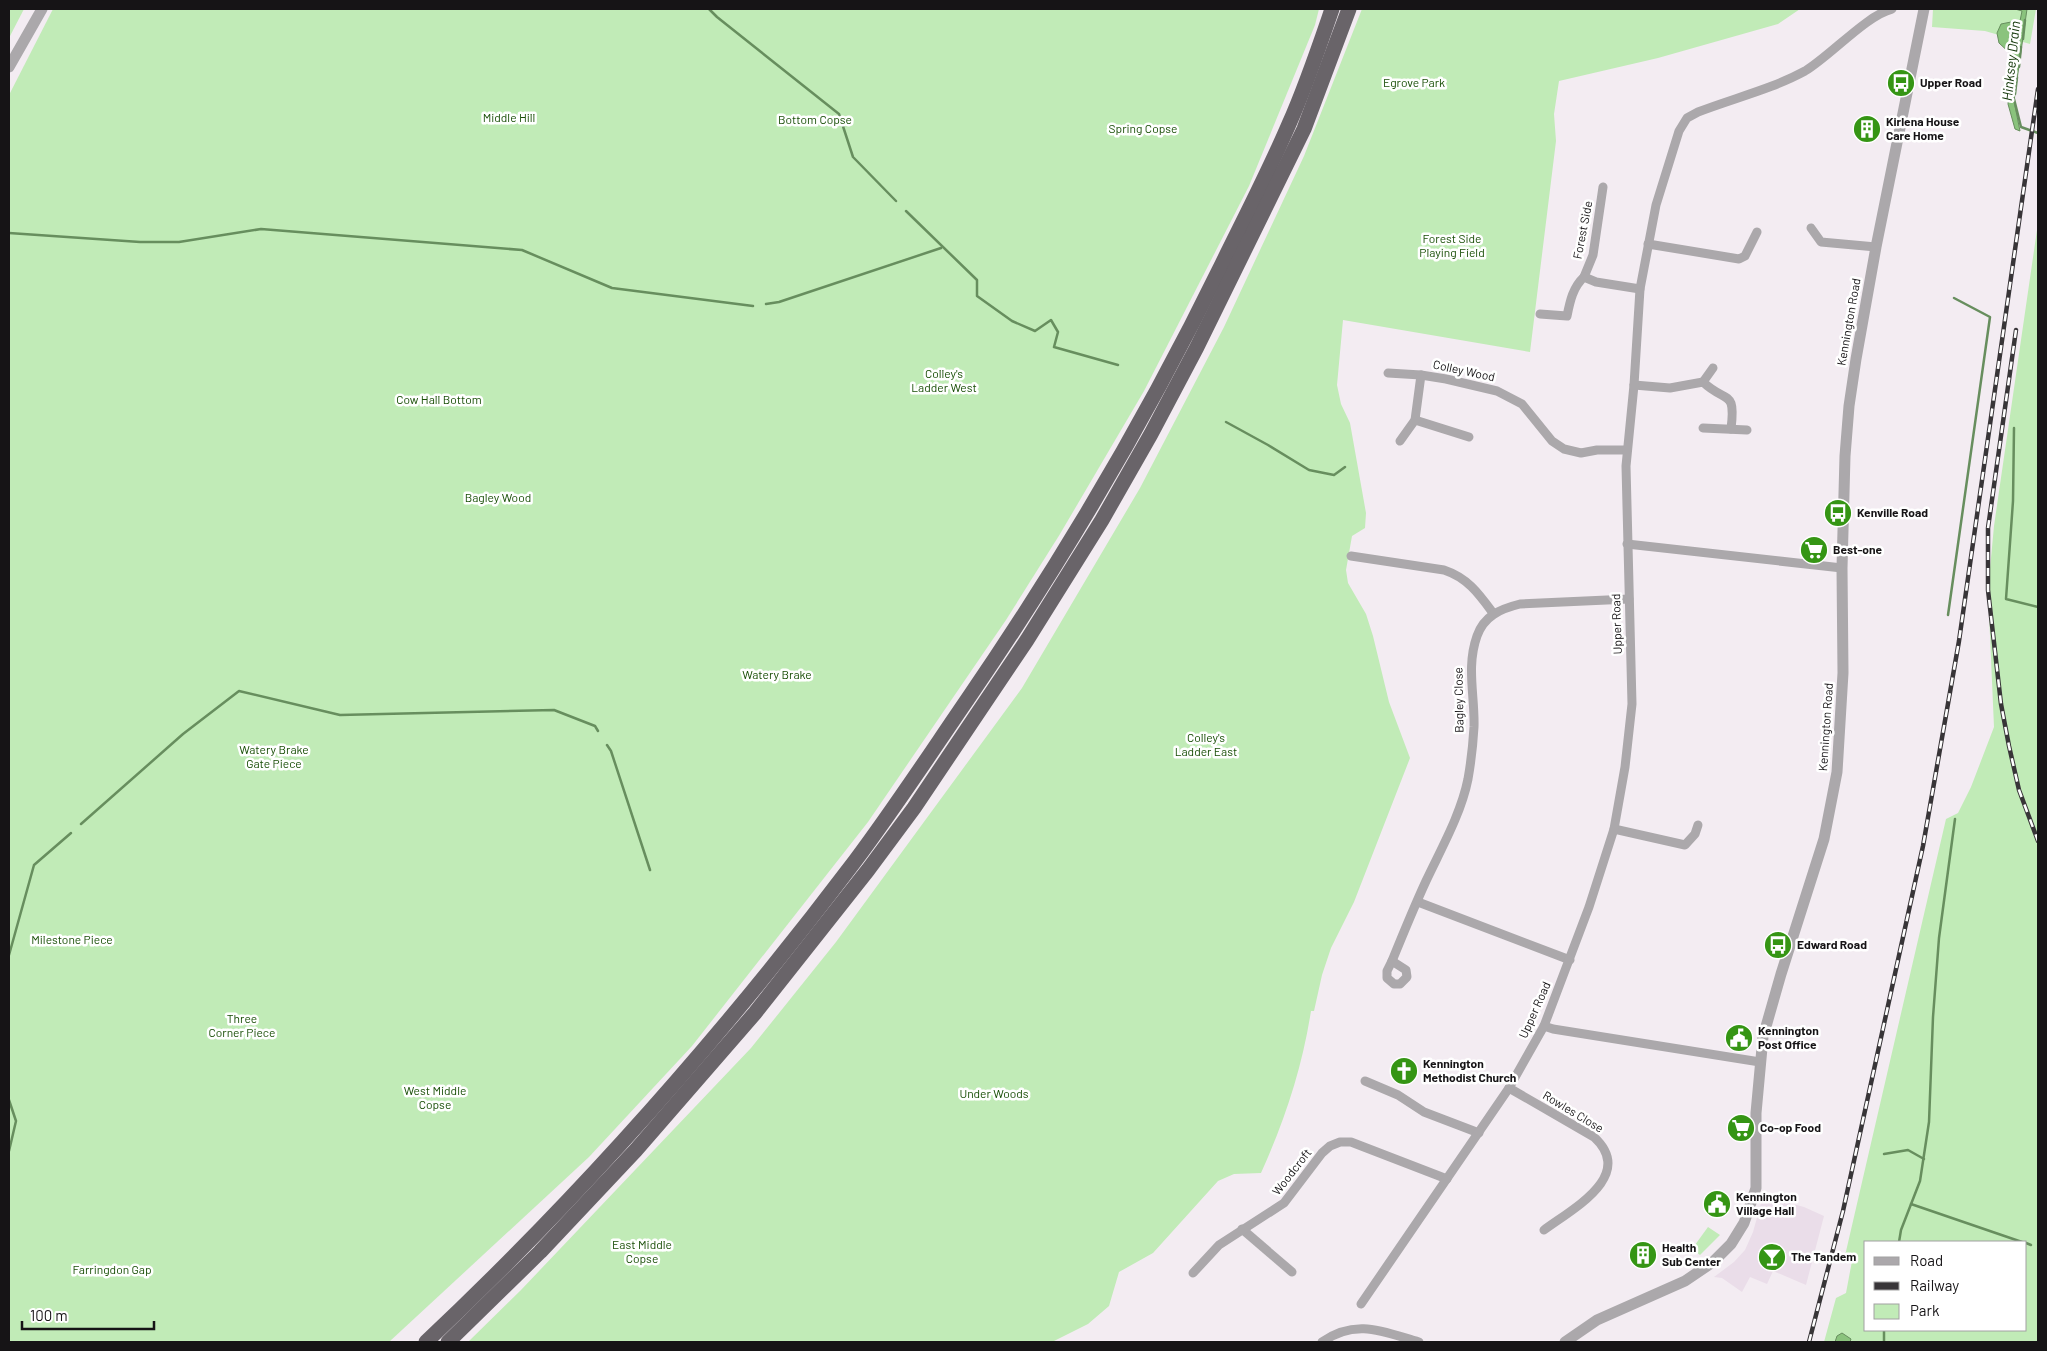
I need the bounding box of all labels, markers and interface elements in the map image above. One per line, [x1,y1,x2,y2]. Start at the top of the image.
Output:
water label: Hinksey Drain [1998,20,2023,102]
bus stop icon: Upper Road [1886,68,1916,98]
park label: Egrove Park [1383,75,1445,89]
place label: Upper Road [1920,75,1982,89]
park label: Middle Hill [483,110,535,124]
park label: Bottom Copse [778,112,852,126]
building icon: Kirlena House Care Home [1852,114,1882,144]
place label: Kirlena House Care Home [1886,114,1960,142]
park label: Spring Copse [1109,121,1177,135]
street label: Forest Side [1570,200,1595,260]
park label: Forest Side Playing Field [1419,231,1485,259]
street label: Kennington Road [1833,277,1863,367]
street label: Colley Wood [1432,357,1497,383]
park label: Colley's Ladder West [911,366,977,394]
park label: Cow Hall Bottom [396,392,482,406]
park label: Bagley Wood [465,490,531,504]
bus stop icon: Kenville Road [1823,498,1853,528]
place label: Kenville Road [1857,505,1928,519]
supermarket icon: Best-one [1799,535,1829,565]
place label: Best-one [1833,542,1883,556]
street label: Upper Road [1608,593,1624,655]
park label: Watery Brake [742,667,812,681]
street label: Bagley Close [1450,667,1466,733]
street label: Kennington Road [1815,682,1835,772]
park label: Colley's Ladder East [1175,730,1237,758]
park label: Watery Brake Gate Piece [239,742,309,770]
bus stop icon: Edward Road [1763,930,1793,960]
park label: Milestone Piece [31,932,113,946]
place label: Edward Road [1797,937,1867,951]
street label: Upper Road [1515,979,1553,1040]
park label: Three Corner Piece [209,1011,275,1039]
public building icon: Kennington Post Office [1724,1023,1754,1053]
place label: Kennington Post Office [1758,1023,1819,1051]
church icon: Kennington Methodist Church [1389,1056,1419,1086]
place label: Kennington Methodist Church [1423,1056,1516,1084]
park label: West Middle Copse [404,1083,466,1111]
park label: Under Woods [959,1086,1029,1100]
street label: Rowles Close [1541,1088,1606,1135]
supermarket icon: Co-op Food [1726,1113,1756,1143]
place label: Co-op Food [1760,1120,1821,1134]
street label: Woodcroft [1269,1145,1314,1197]
public building icon: Kennington Village Hall [1702,1189,1732,1219]
place label: Kennington Village Hall [1736,1189,1797,1217]
park label: East Middle Copse [612,1237,672,1265]
building icon: Health Sub Center [1628,1240,1658,1270]
place label: Health Sub Center [1662,1240,1721,1268]
legend [1864,1241,2027,1331]
bar icon: The Tandem [1757,1242,1787,1272]
place label: The Tandem [1791,1249,1856,1263]
text: Road [1910,1251,1943,1269]
park label: Farringdon Gap [72,1262,152,1276]
text: Railway [1910,1276,1959,1294]
scale bar [22,1298,155,1330]
text: Park [1910,1301,1940,1319]
text: 100 m [30,1306,68,1324]

